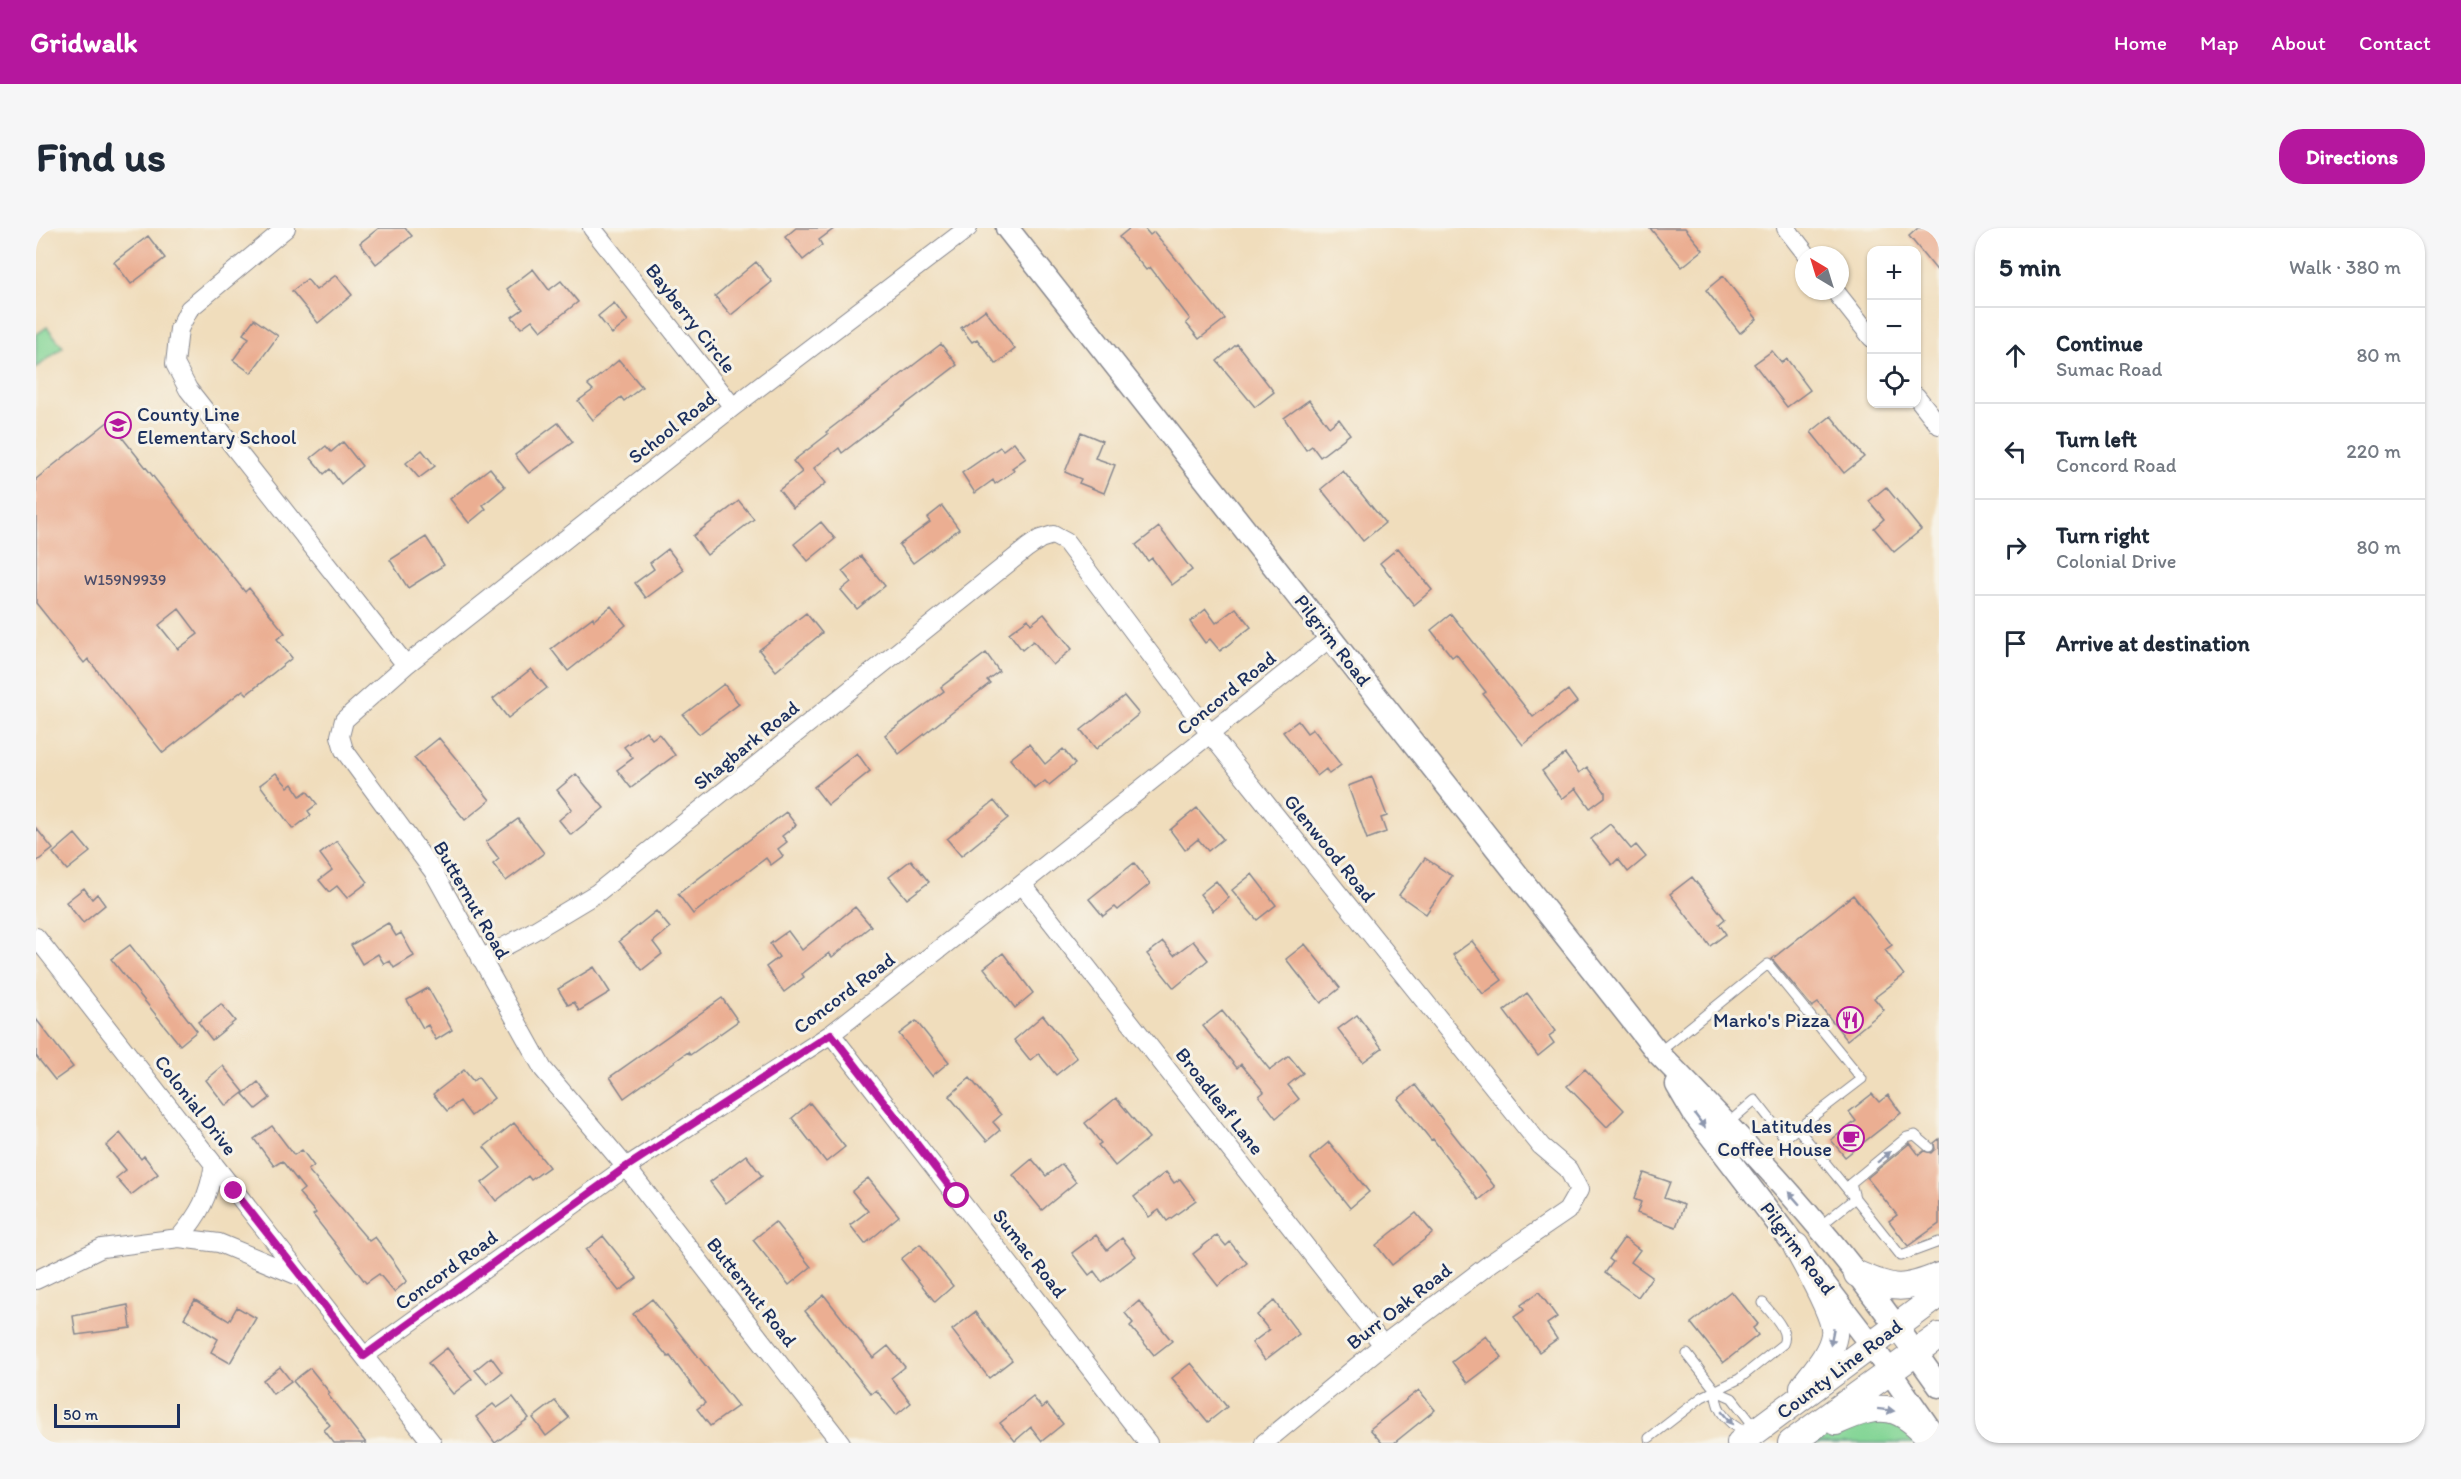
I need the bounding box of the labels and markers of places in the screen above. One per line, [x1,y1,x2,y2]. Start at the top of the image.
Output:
place label: County Line Elementary School [137,402,297,449]
school or university icon: County Line Elementary School [103,410,133,440]
restaurant icon: Marko's Pizza [1835,1005,1865,1035]
place label: Marko's Pizza [1713,1008,1831,1032]
place label: Latitudes Coffee House [1717,1114,1832,1161]
cafe icon: Latitudes Coffee House [1836,1123,1866,1153]

